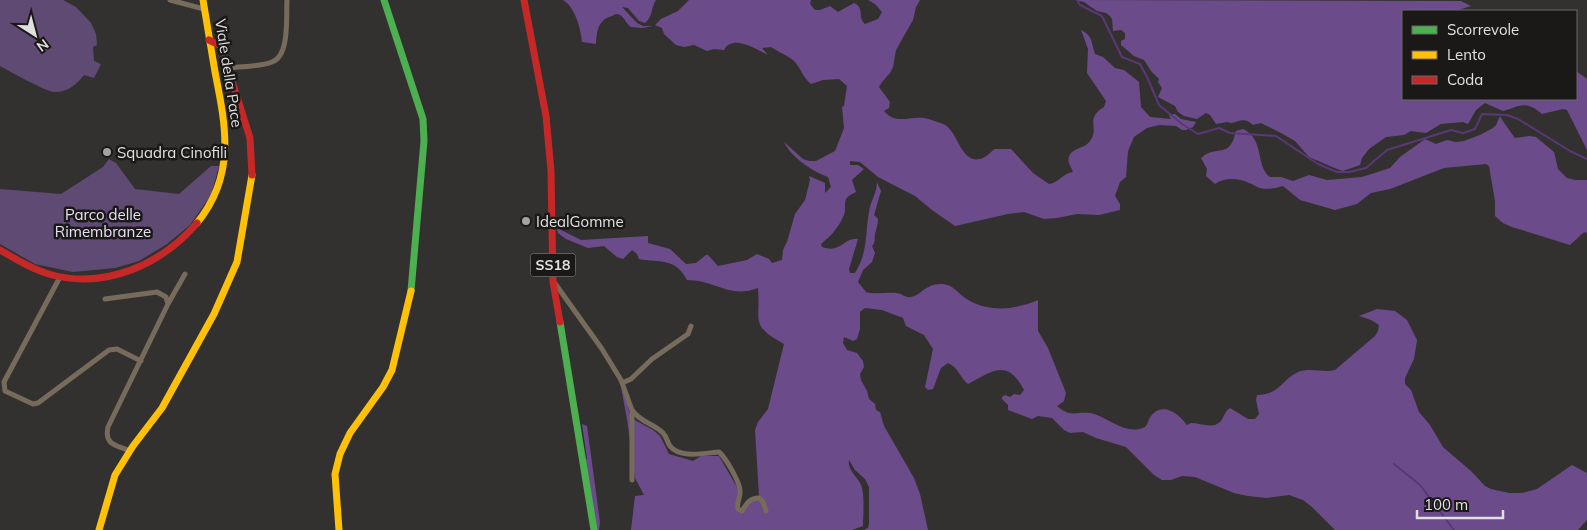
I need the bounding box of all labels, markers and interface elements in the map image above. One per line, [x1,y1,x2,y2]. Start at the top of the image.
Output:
north arrow [10,10,60,60]
legend [1402,10,1577,100]
street label: Viale della Pace [211,17,247,129]
text: Scorrevole [1447,20,1519,39]
text: N [33,35,52,56]
text: Lento [1447,45,1486,64]
text: Coda [1447,70,1483,89]
place label: Squadra Cinofili [117,143,227,162]
marker: Squadra Cinofili [101,146,113,158]
park label: Parco delle Rimembranze [55,205,151,241]
place label: IdealGomme [536,212,624,231]
marker: IdealGomme [520,215,532,227]
road number: SS18 [530,254,576,276]
scale bar [1417,488,1503,520]
text: 100 m [1424,495,1468,514]

